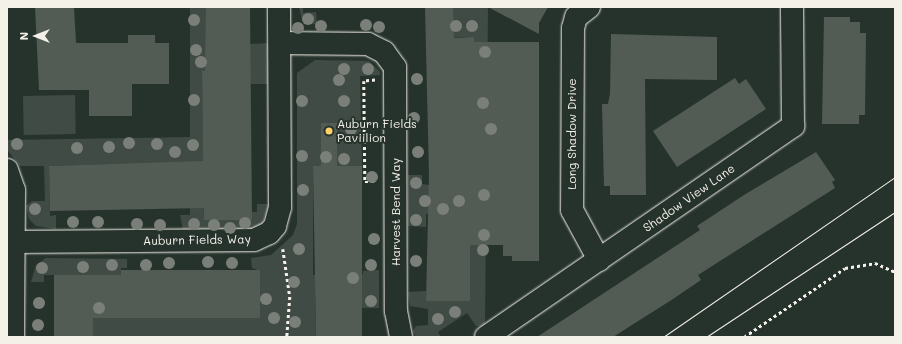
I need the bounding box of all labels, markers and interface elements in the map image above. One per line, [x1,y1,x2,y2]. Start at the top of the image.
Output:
north arrow [16,16,56,56]
text: N [16,32,31,40]
street label: Long Shadow Drive [565,78,579,190]
place label: Auburn Fields Paviilion [337,117,417,145]
marker: Auburn Fields Paviilion [324,126,334,136]
street label: Harvest Bend Way [389,158,403,266]
street label: Shadow View Lane [640,161,738,235]
street label: Auburn Fields Way [143,232,251,248]

